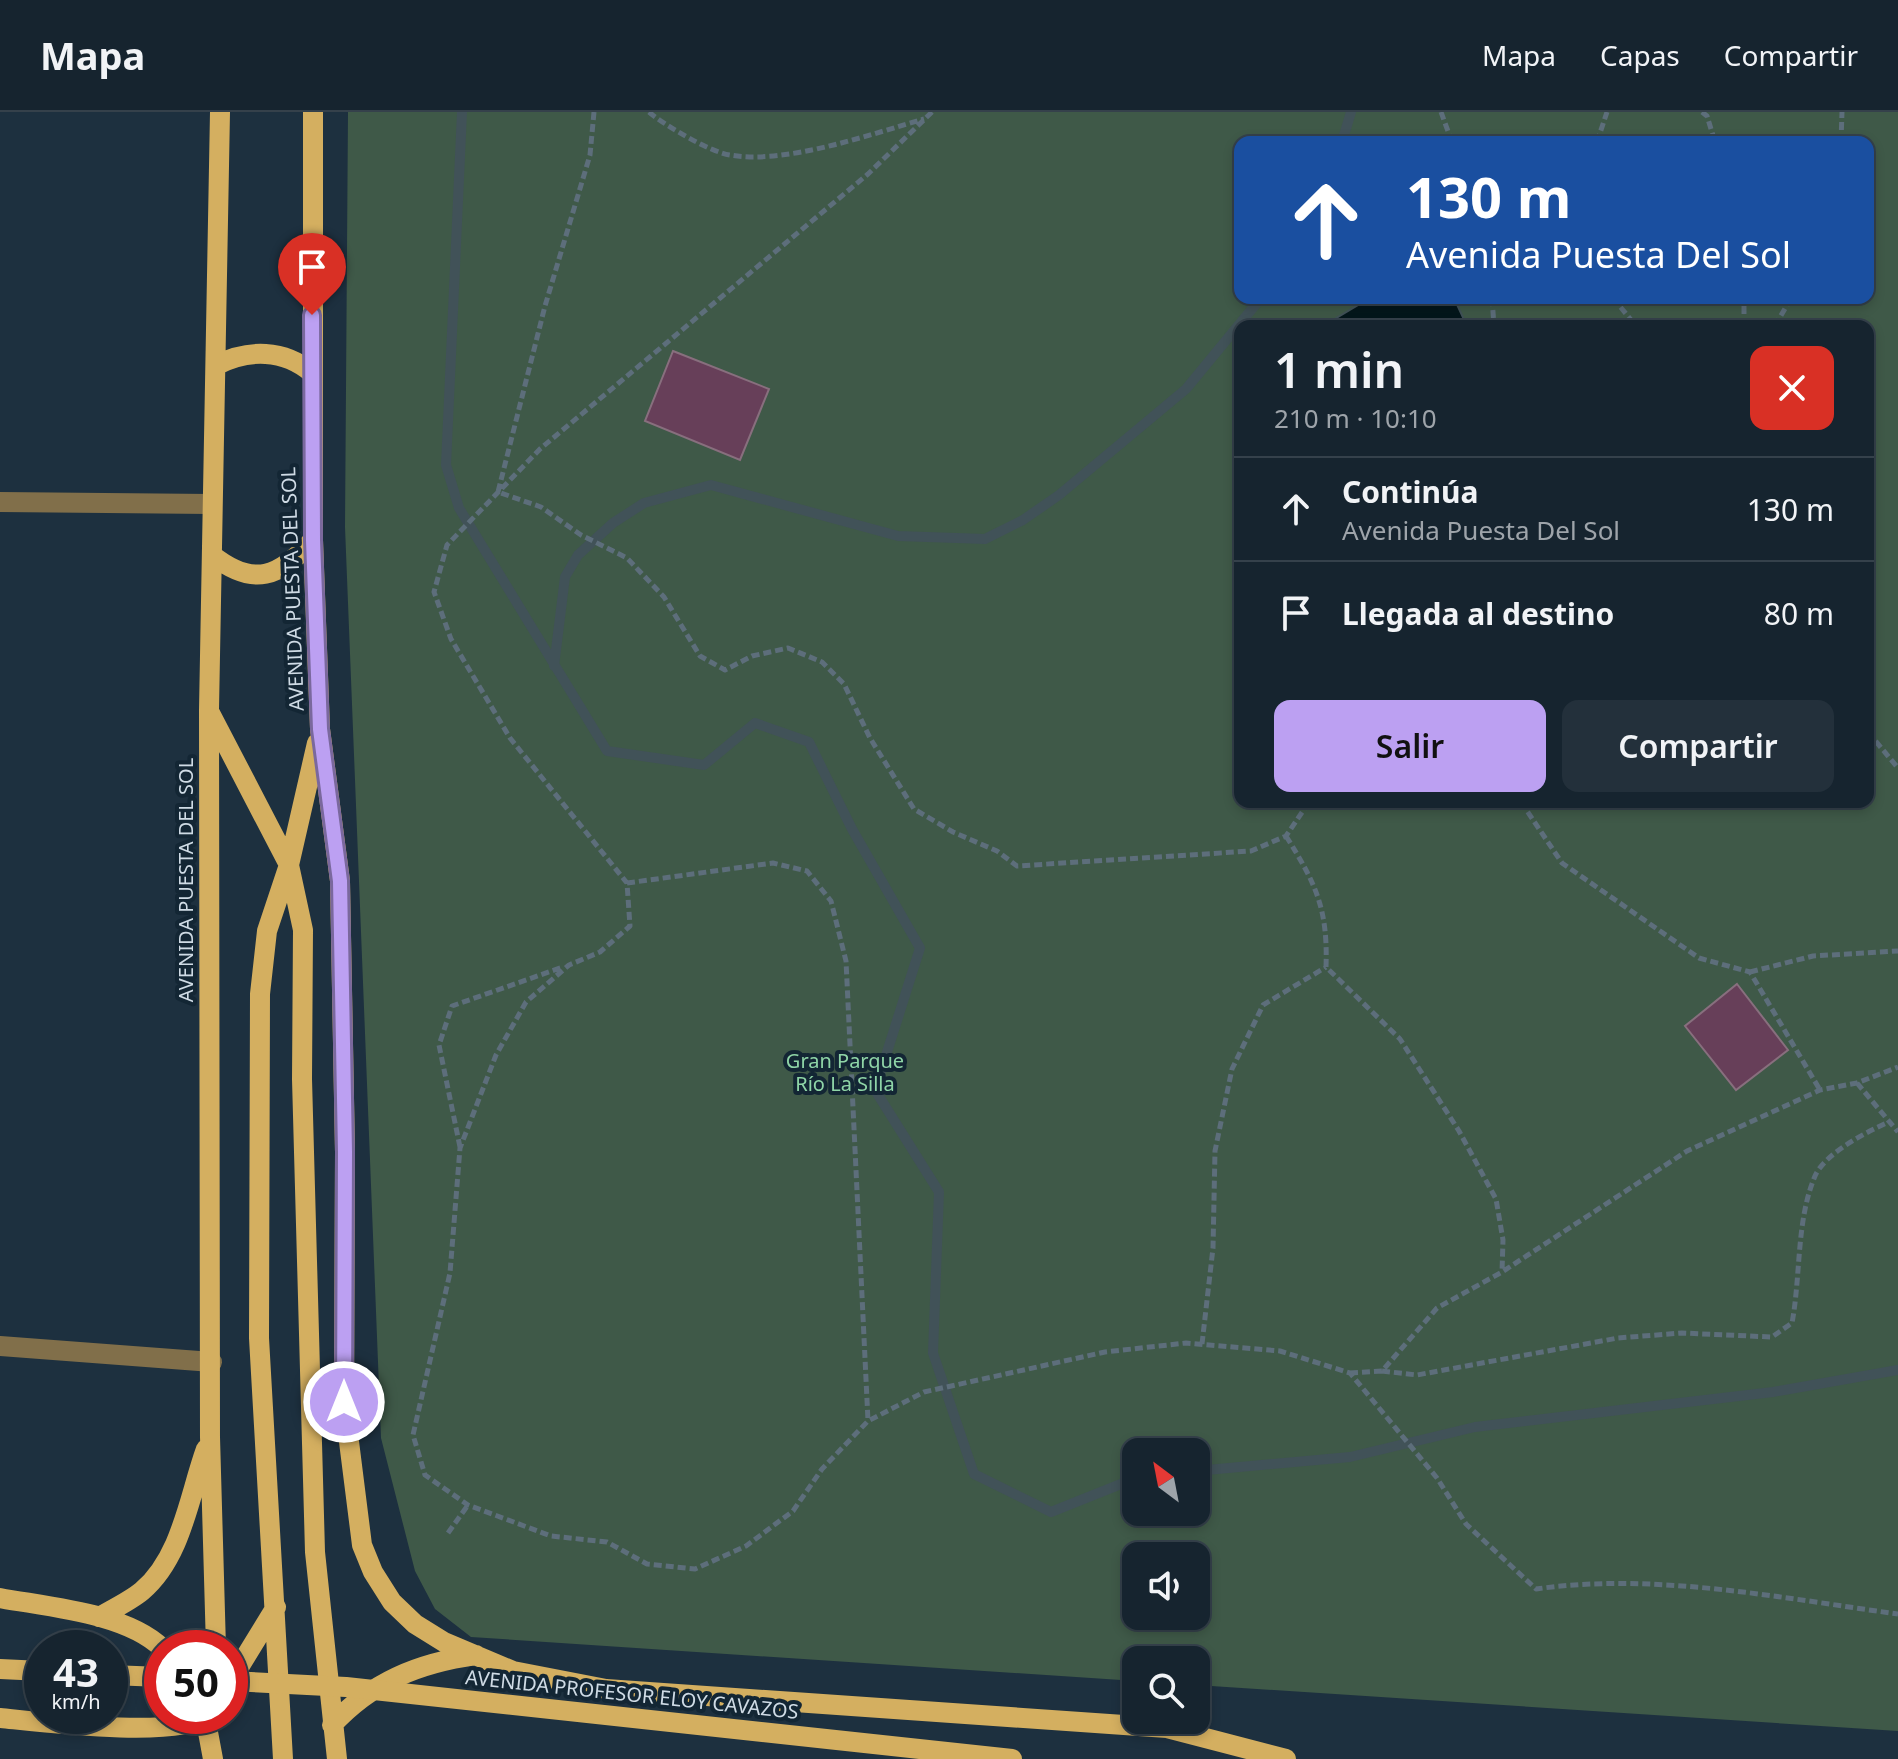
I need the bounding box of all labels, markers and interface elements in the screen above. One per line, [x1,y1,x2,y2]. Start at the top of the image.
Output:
text: Mapa [40,29,145,81]
text: Mapa [1482,36,1556,74]
text: Capas [1600,36,1680,74]
text: Compartir [1724,36,1858,74]
text: 130 m [1406,158,1571,234]
icon: ahead [1274,168,1378,272]
text: Avenida Puesta Del Sol [1406,230,1791,279]
pin [278,233,346,315]
icon: arrive [290,245,334,289]
text: 1 min [1274,337,1404,402]
button: close [1750,346,1834,430]
text: 210 m · 10:10 [1274,400,1437,436]
street label: AVENIDA PUESTA DEL SOL [274,466,310,712]
text: Continúa [1342,471,1478,512]
icon: ahead [1274,487,1318,531]
text: 130 m [1747,489,1834,530]
text: Avenida Puesta Del Sol [1342,512,1620,548]
icon: arrive [1274,591,1318,635]
text: Llegada al destino [1342,593,1614,634]
text: 80 m [1764,593,1834,634]
button: Salir [1274,700,1546,792]
button: Compartir [1562,700,1834,792]
street label: AVENIDA PUESTA DEL SOL [172,758,199,1002]
park label: Gran Parque Río La Silla [786,1047,904,1097]
position arrow [302,1360,386,1444]
north arrow [1122,1438,1210,1526]
map controls [1122,1438,1210,1734]
button: sound [1122,1542,1210,1630]
speed limit sign: 50 [144,1630,248,1734]
text: 43 [53,1644,99,1699]
button: search [1122,1646,1210,1734]
street label: AVENIDA PROFESOR ELOY CAVAZOS [464,1663,800,1725]
text: km/h [51,1688,101,1715]

